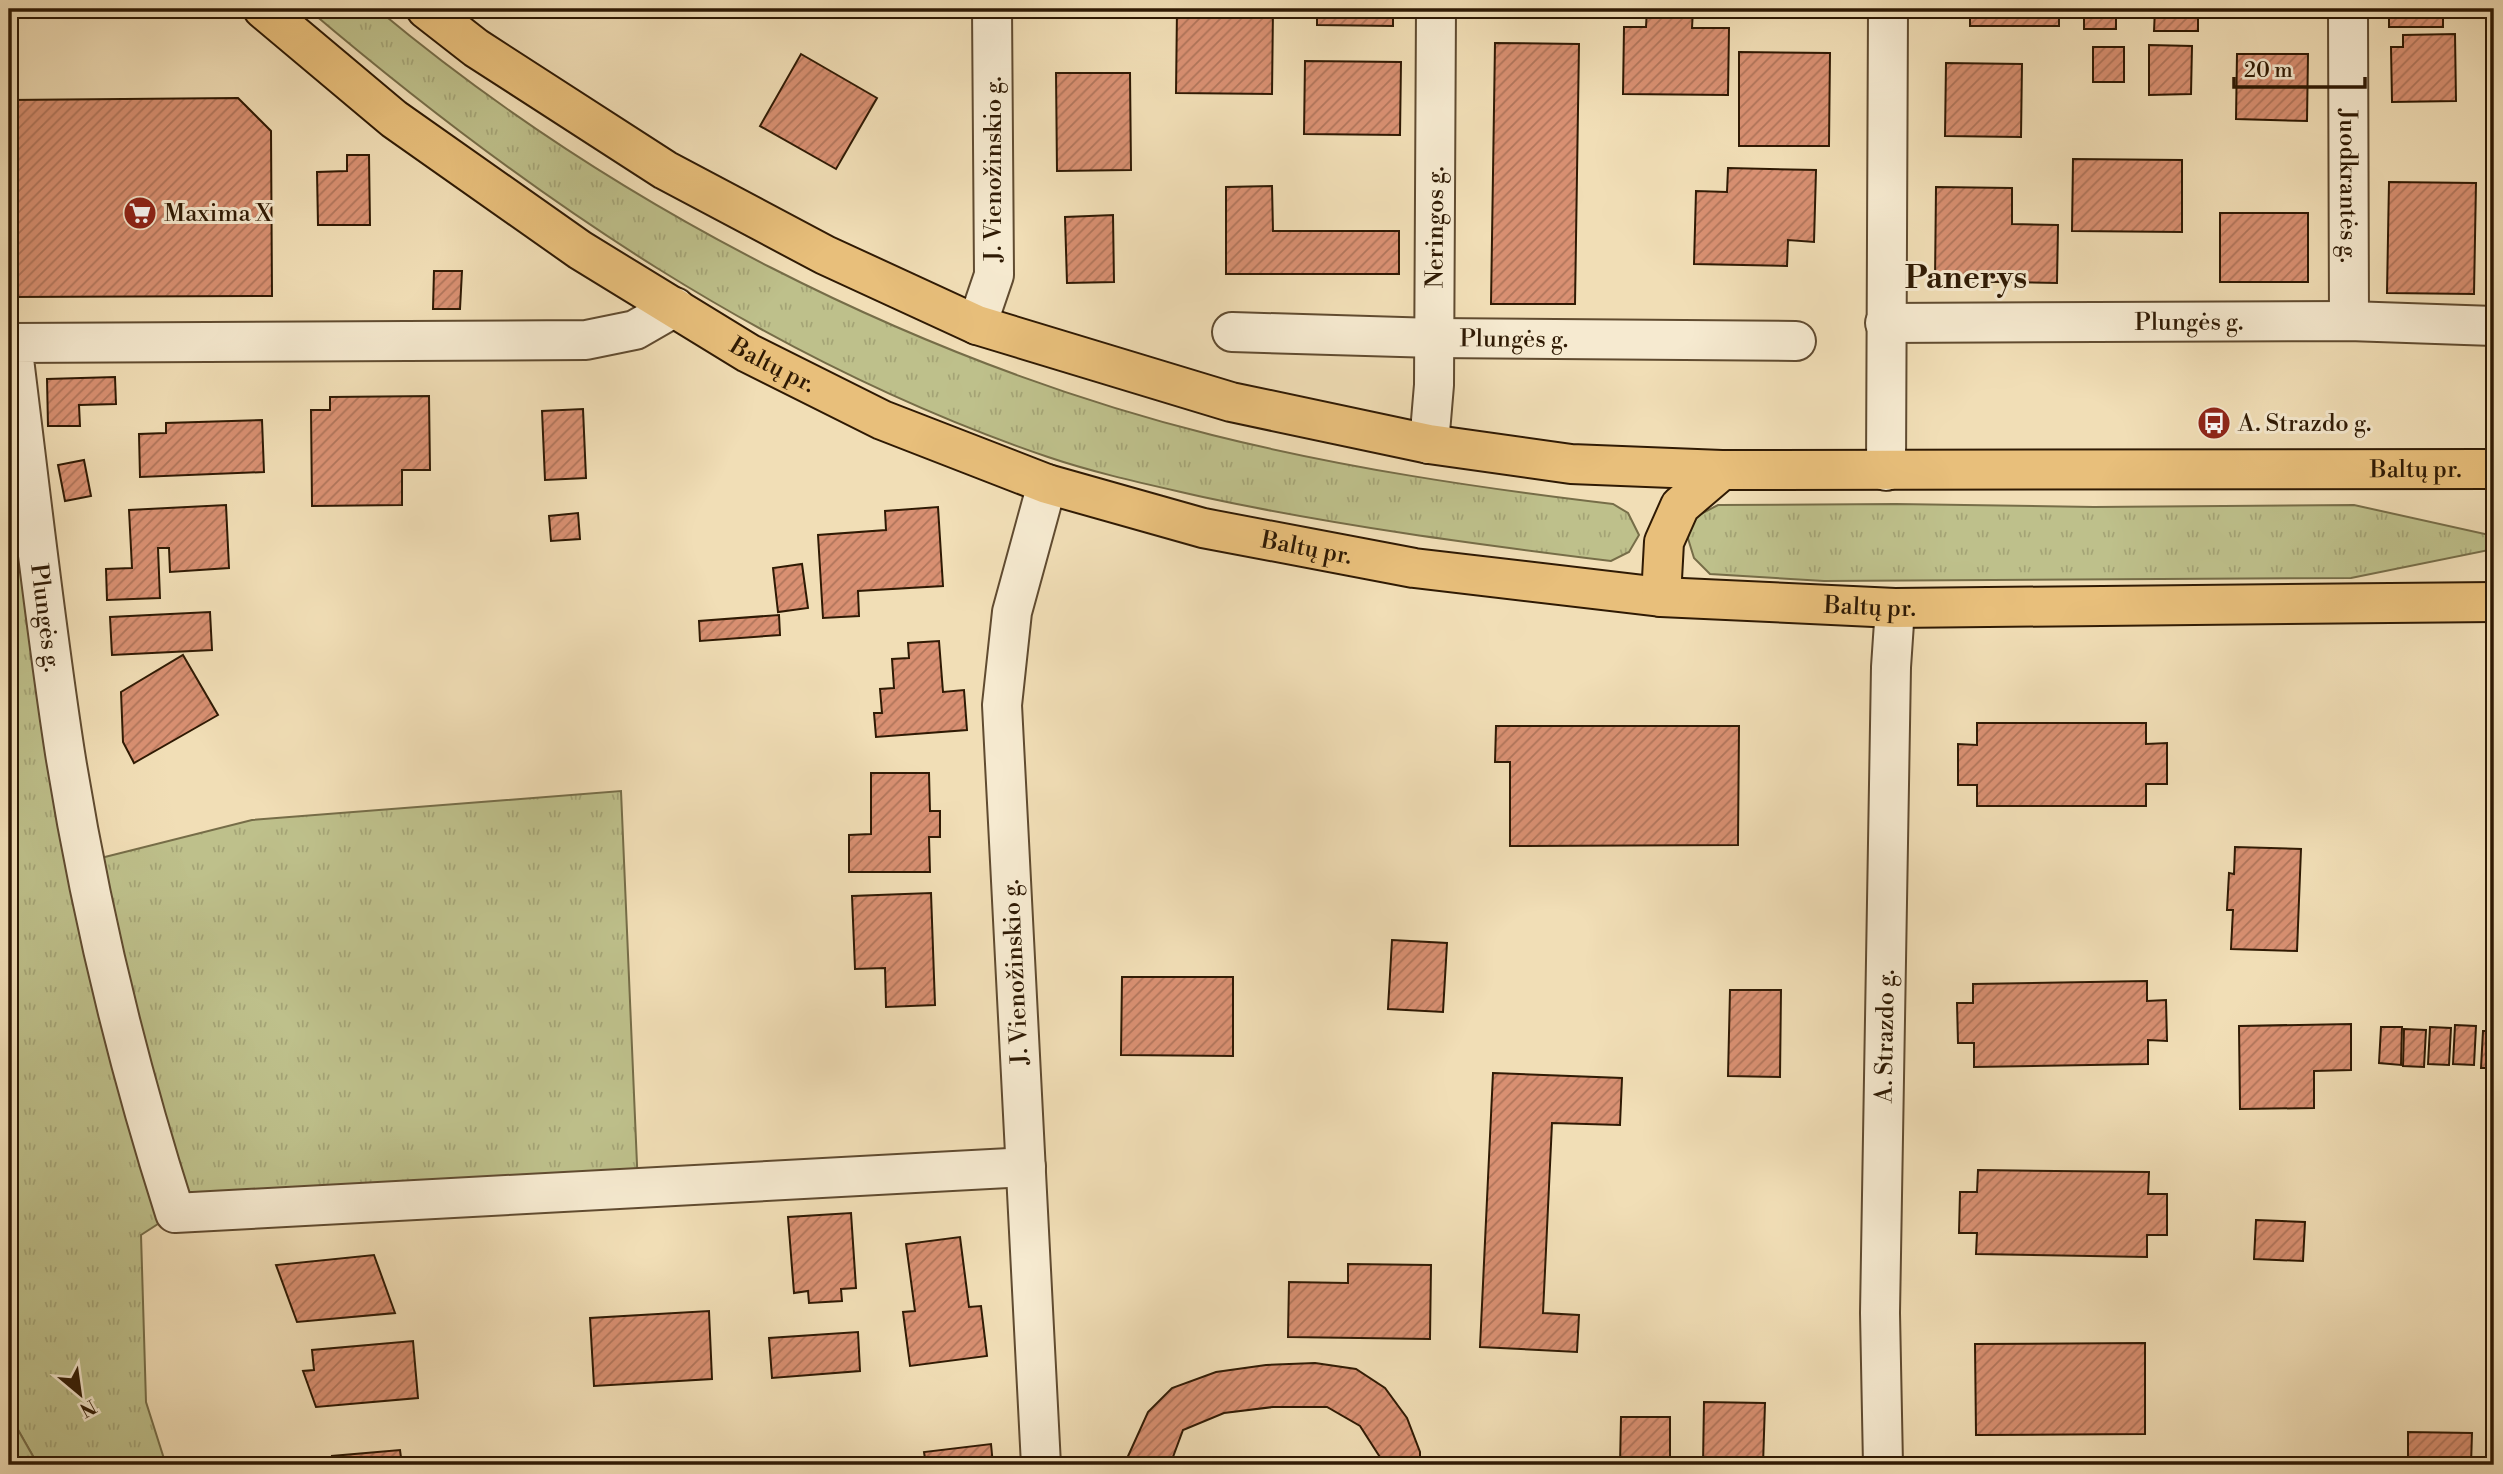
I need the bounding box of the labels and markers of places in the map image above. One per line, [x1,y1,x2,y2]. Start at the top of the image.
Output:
supermarket icon: Maxima X [121,194,159,232]
place label: Maxima X [164,199,273,229]
bus stop icon: A. Strazdo g. [2195,404,2233,442]
place label: A. Strazdo g. [2237,409,2371,439]

